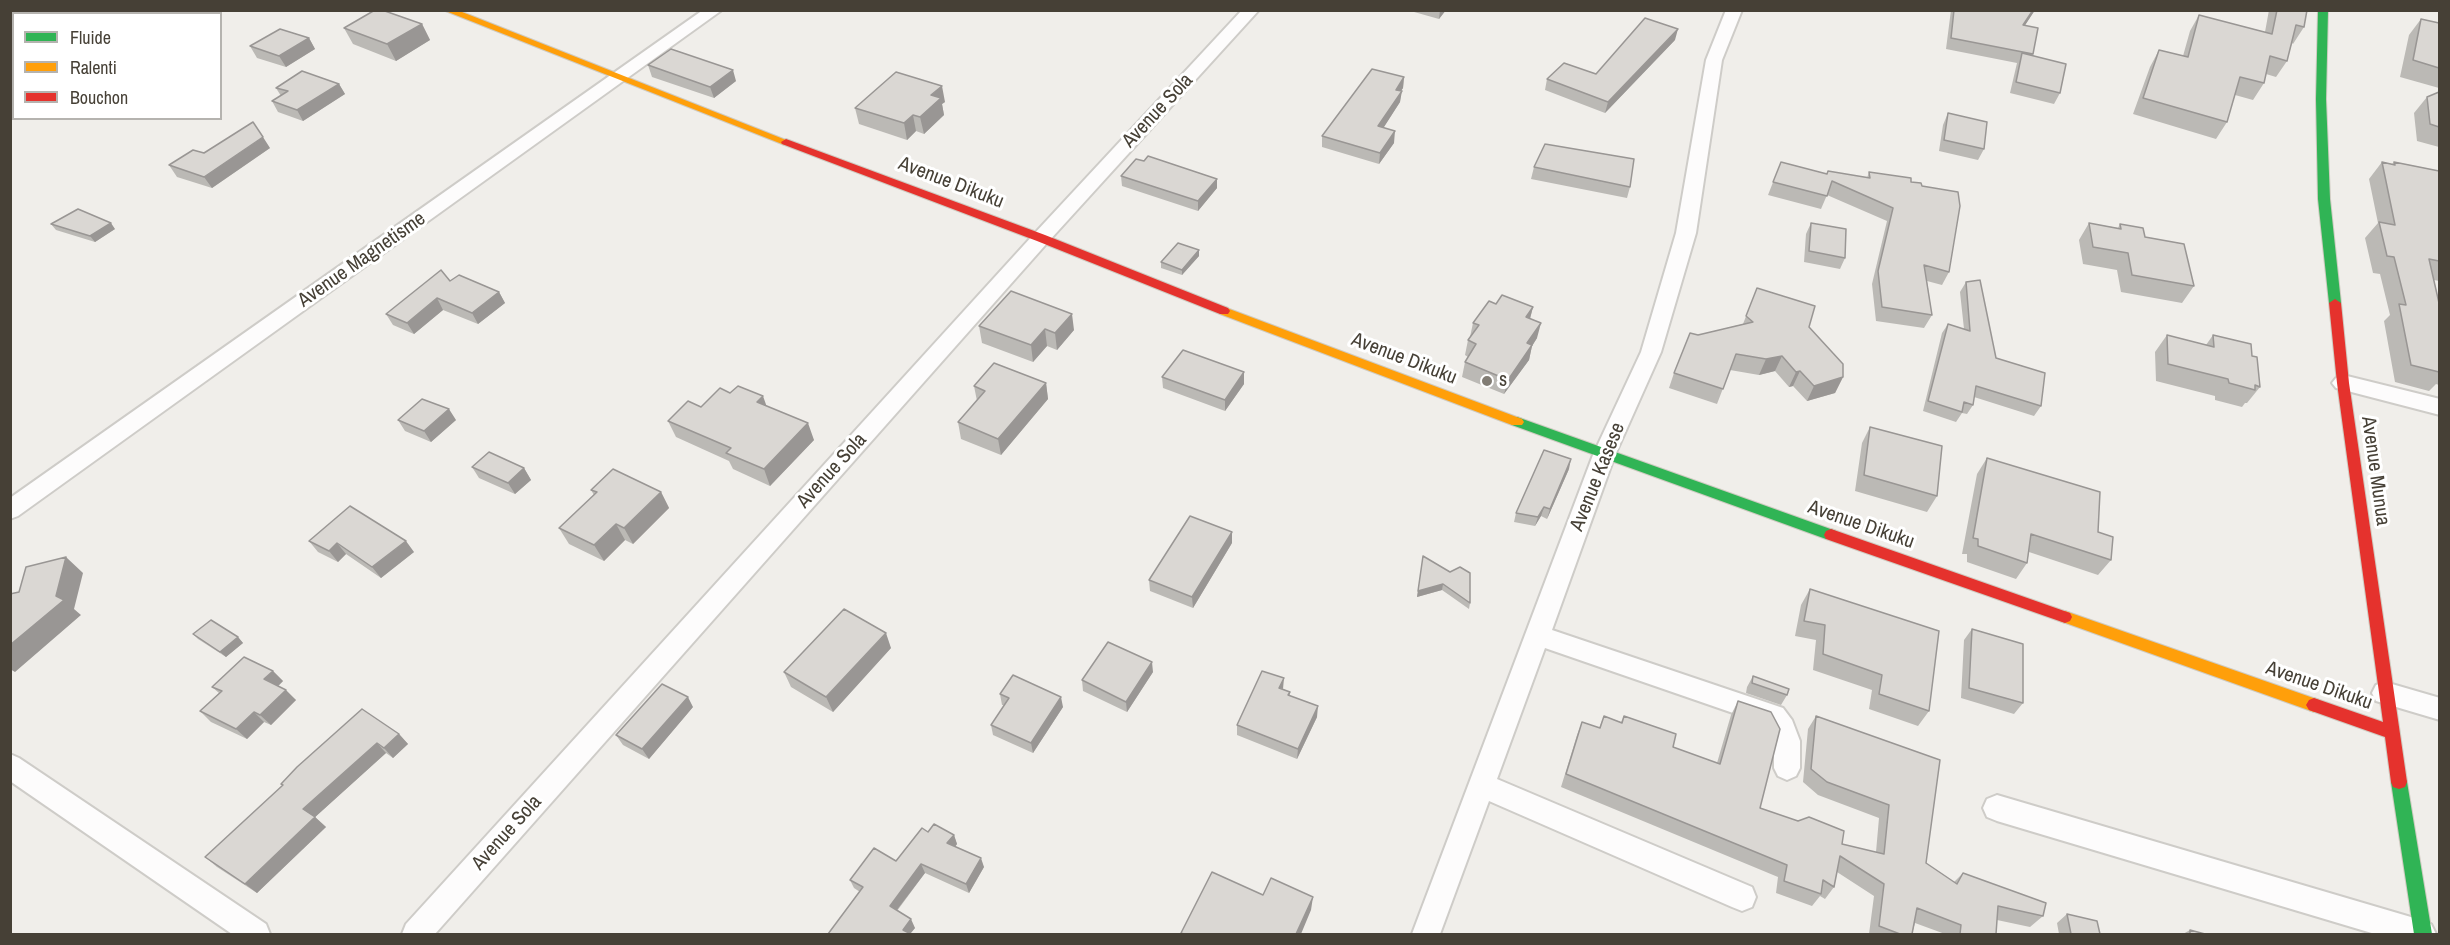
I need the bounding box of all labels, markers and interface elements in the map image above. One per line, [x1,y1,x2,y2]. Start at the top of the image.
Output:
legend [12,12,222,120]
text: Fluide [70,25,111,50]
text: Ralenti [70,55,117,80]
street label: Avenue Sola [1118,69,1198,153]
text: Bouchon [70,85,128,110]
street label: Avenue Dikuku [895,152,1007,214]
street label: Avenue Magnetisme [294,207,430,313]
street label: Avenue Dikuku [1348,328,1460,390]
place label: s [1499,369,1507,393]
marker: s [1480,374,1494,388]
street label: Avenue Munua [2355,415,2395,527]
street label: Avenue Kasese [1565,419,1631,535]
street label: Avenue Sola [792,429,872,513]
street label: Avenue Dikuku [1805,496,1917,554]
street label: Avenue Dikuku [2263,657,2375,715]
street label: Avenue Sola [467,791,547,875]

